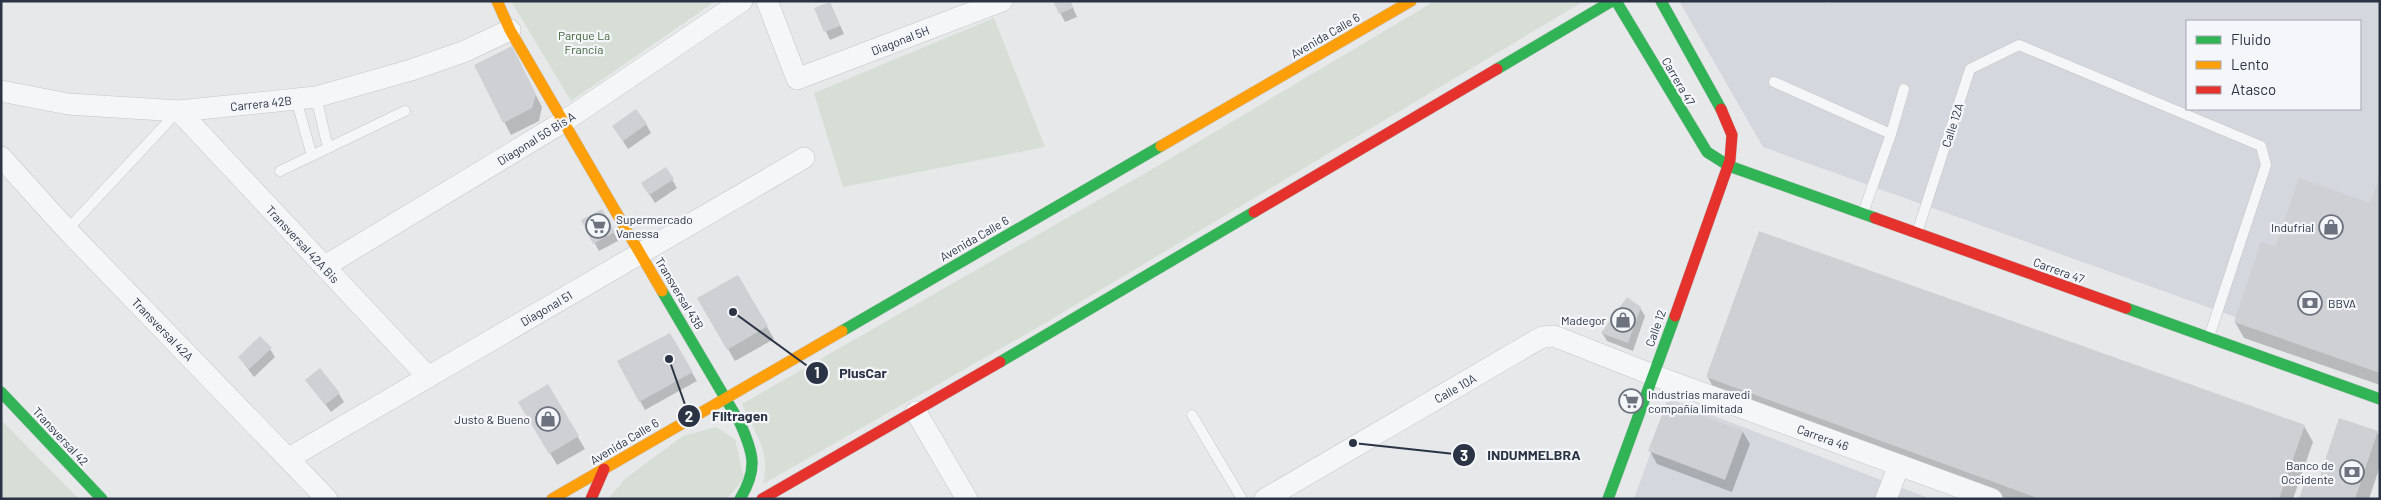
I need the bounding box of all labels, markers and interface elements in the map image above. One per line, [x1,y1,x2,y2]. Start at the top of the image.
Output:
street label: Avenida Calle 6 [1288,10,1362,60]
legend [2186,20,2361,110]
street label: Diagonal 5H [869,22,931,58]
park label: Parque La Francia [558,28,610,56]
text: Fluido [2231,30,2271,48]
street label: Carrera 47 [1660,54,1699,108]
text: Lento [2231,55,2269,73]
text: Atasco [2231,80,2276,98]
street label: Carrera 42B [230,93,292,113]
street label: Calle 12A [1938,101,1966,149]
street label: Diagonal 5G Bis A [494,108,578,168]
street label: Transversal 42A Bis [263,202,343,286]
place label: Supermercado Vanessa [616,212,693,240]
supermarket icon: Supermercado Vanessa [585,213,611,239]
street label: Avenida Calle 6 [937,213,1011,263]
shop icon: Indufrial [2318,214,2344,240]
place label: Indufrial [2271,220,2314,234]
street label: Transversal 43B [653,254,707,332]
street label: Carrera 47 [2032,254,2087,286]
street label: Diagonal 51 [518,288,574,328]
bank icon: BBVA [2297,290,2323,316]
street label: Transversal 42A [129,295,197,363]
place label: BBVA [2328,296,2356,310]
shop icon: Madegor [1610,307,1636,333]
street label: Calle 12 [1642,308,1668,348]
place label: Madegor [1561,313,1607,327]
callout: PlusCar [804,359,897,388]
text: 1 [814,363,820,381]
text: PlusCar [839,364,887,381]
street label: Calle 10A [1432,370,1478,406]
place label: Industrias maravedi compañía limitada [1648,387,1750,415]
supermarket icon: Industrias maravedi compañía limitada [1618,388,1644,414]
callout: Filtragen [677,402,778,431]
street label: Transversal 42 [30,404,92,468]
shop icon: Justo & Bueno [535,406,561,432]
text: 2 [685,407,693,425]
text: Filtragen [712,407,768,424]
place label: Justo & Bueno [454,412,530,426]
street label: Avenida Calle 6 [587,415,661,467]
street label: Carrera 46 [1795,421,1851,453]
callout: INDUMMELBRA [1452,441,1590,470]
text: 3 [1460,446,1468,464]
text: INDUMMELBRA [1487,446,1581,463]
place label: Banco de Occidente [2281,458,2334,486]
bank icon: Banco de Occidente [2339,459,2365,485]

